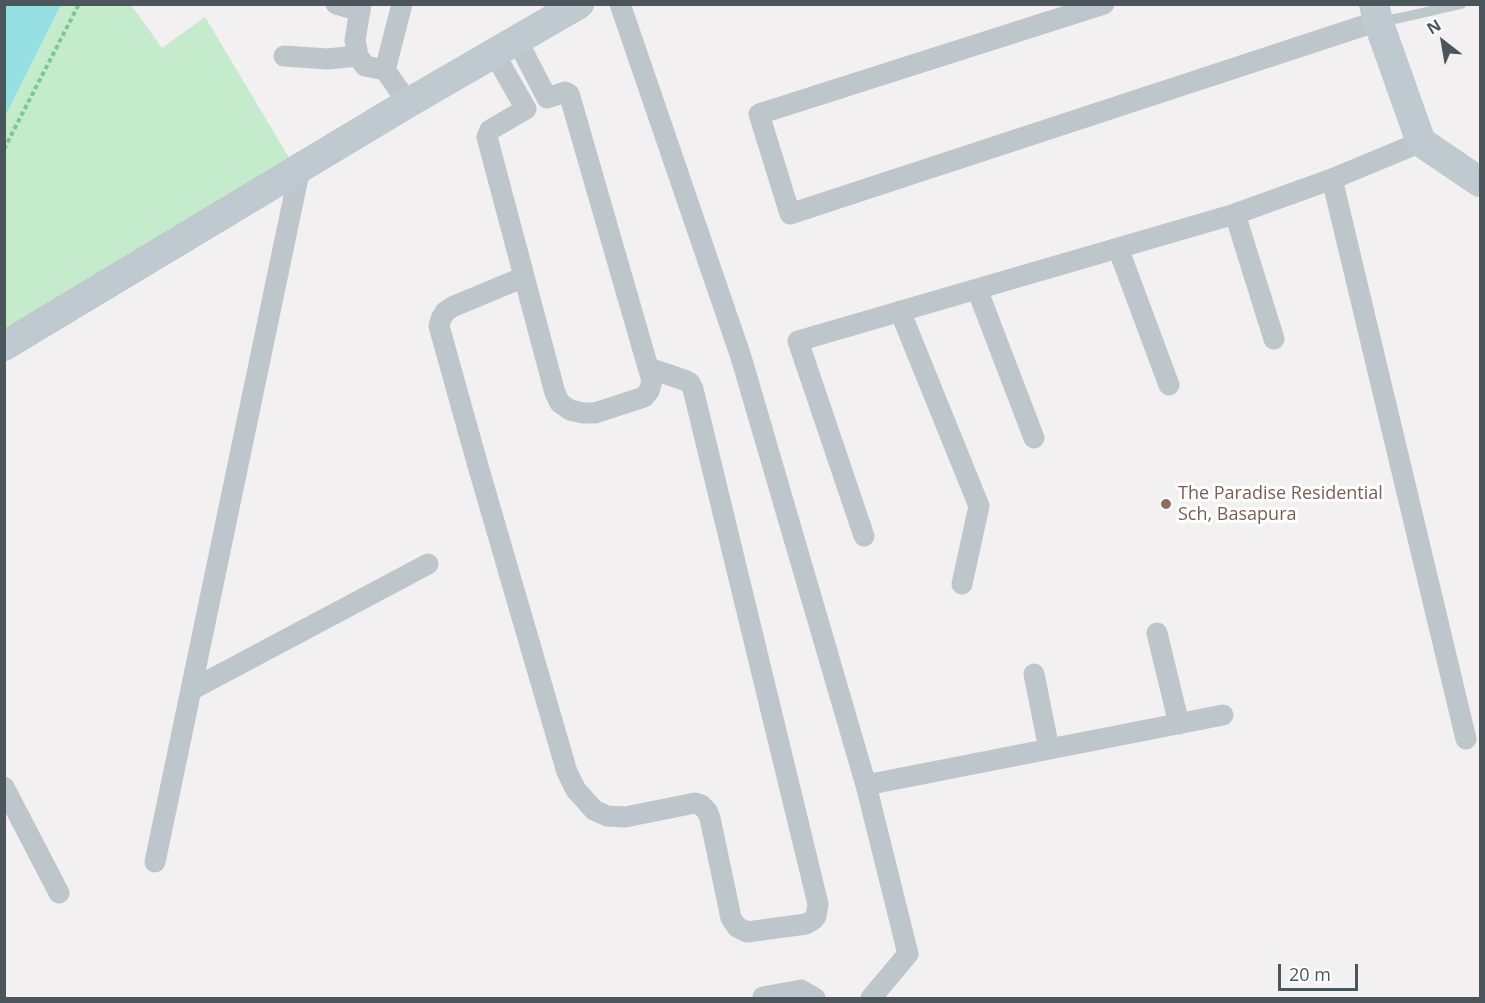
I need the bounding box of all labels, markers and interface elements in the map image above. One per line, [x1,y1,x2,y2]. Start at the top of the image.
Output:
north arrow [1413,12,1473,72]
text: N [1422,14,1445,39]
place label: The Paradise Residential Sch, Basapura [1178,483,1383,526]
marker: The Paradise Residential Sch, Basapura [1159,497,1173,511]
scale bar [1281,952,1360,990]
text: 20 m [1289,962,1331,986]

